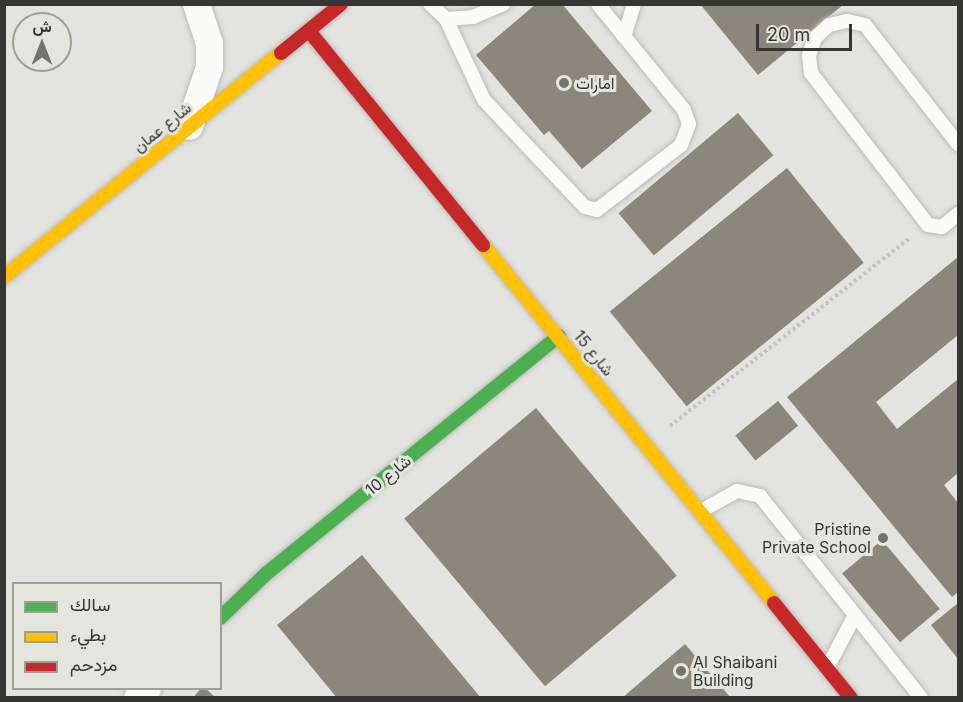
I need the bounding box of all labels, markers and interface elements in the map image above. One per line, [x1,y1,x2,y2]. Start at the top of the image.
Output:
north arrow [12,12,72,72]
scale bar [759,12,855,50]
text: ش [32,16,52,36]
text: 20 m [767,24,810,45]
place label: امارات [576,73,615,93]
marker: امارات [557,76,571,90]
street label: شارع عمان [129,98,195,156]
street label: شارع 15 [570,326,618,380]
street label: شارع 10 [361,451,415,499]
place label: Pristine Private School [762,519,871,557]
marker: Pristine Private School [876,531,890,545]
legend [12,582,222,690]
text: سالك [70,594,110,615]
text: بطيء [70,624,106,645]
place label: Al Shaibani Building [693,652,777,690]
text: مزدحم [70,654,117,675]
marker: Al Shaibani Building [674,664,688,678]

